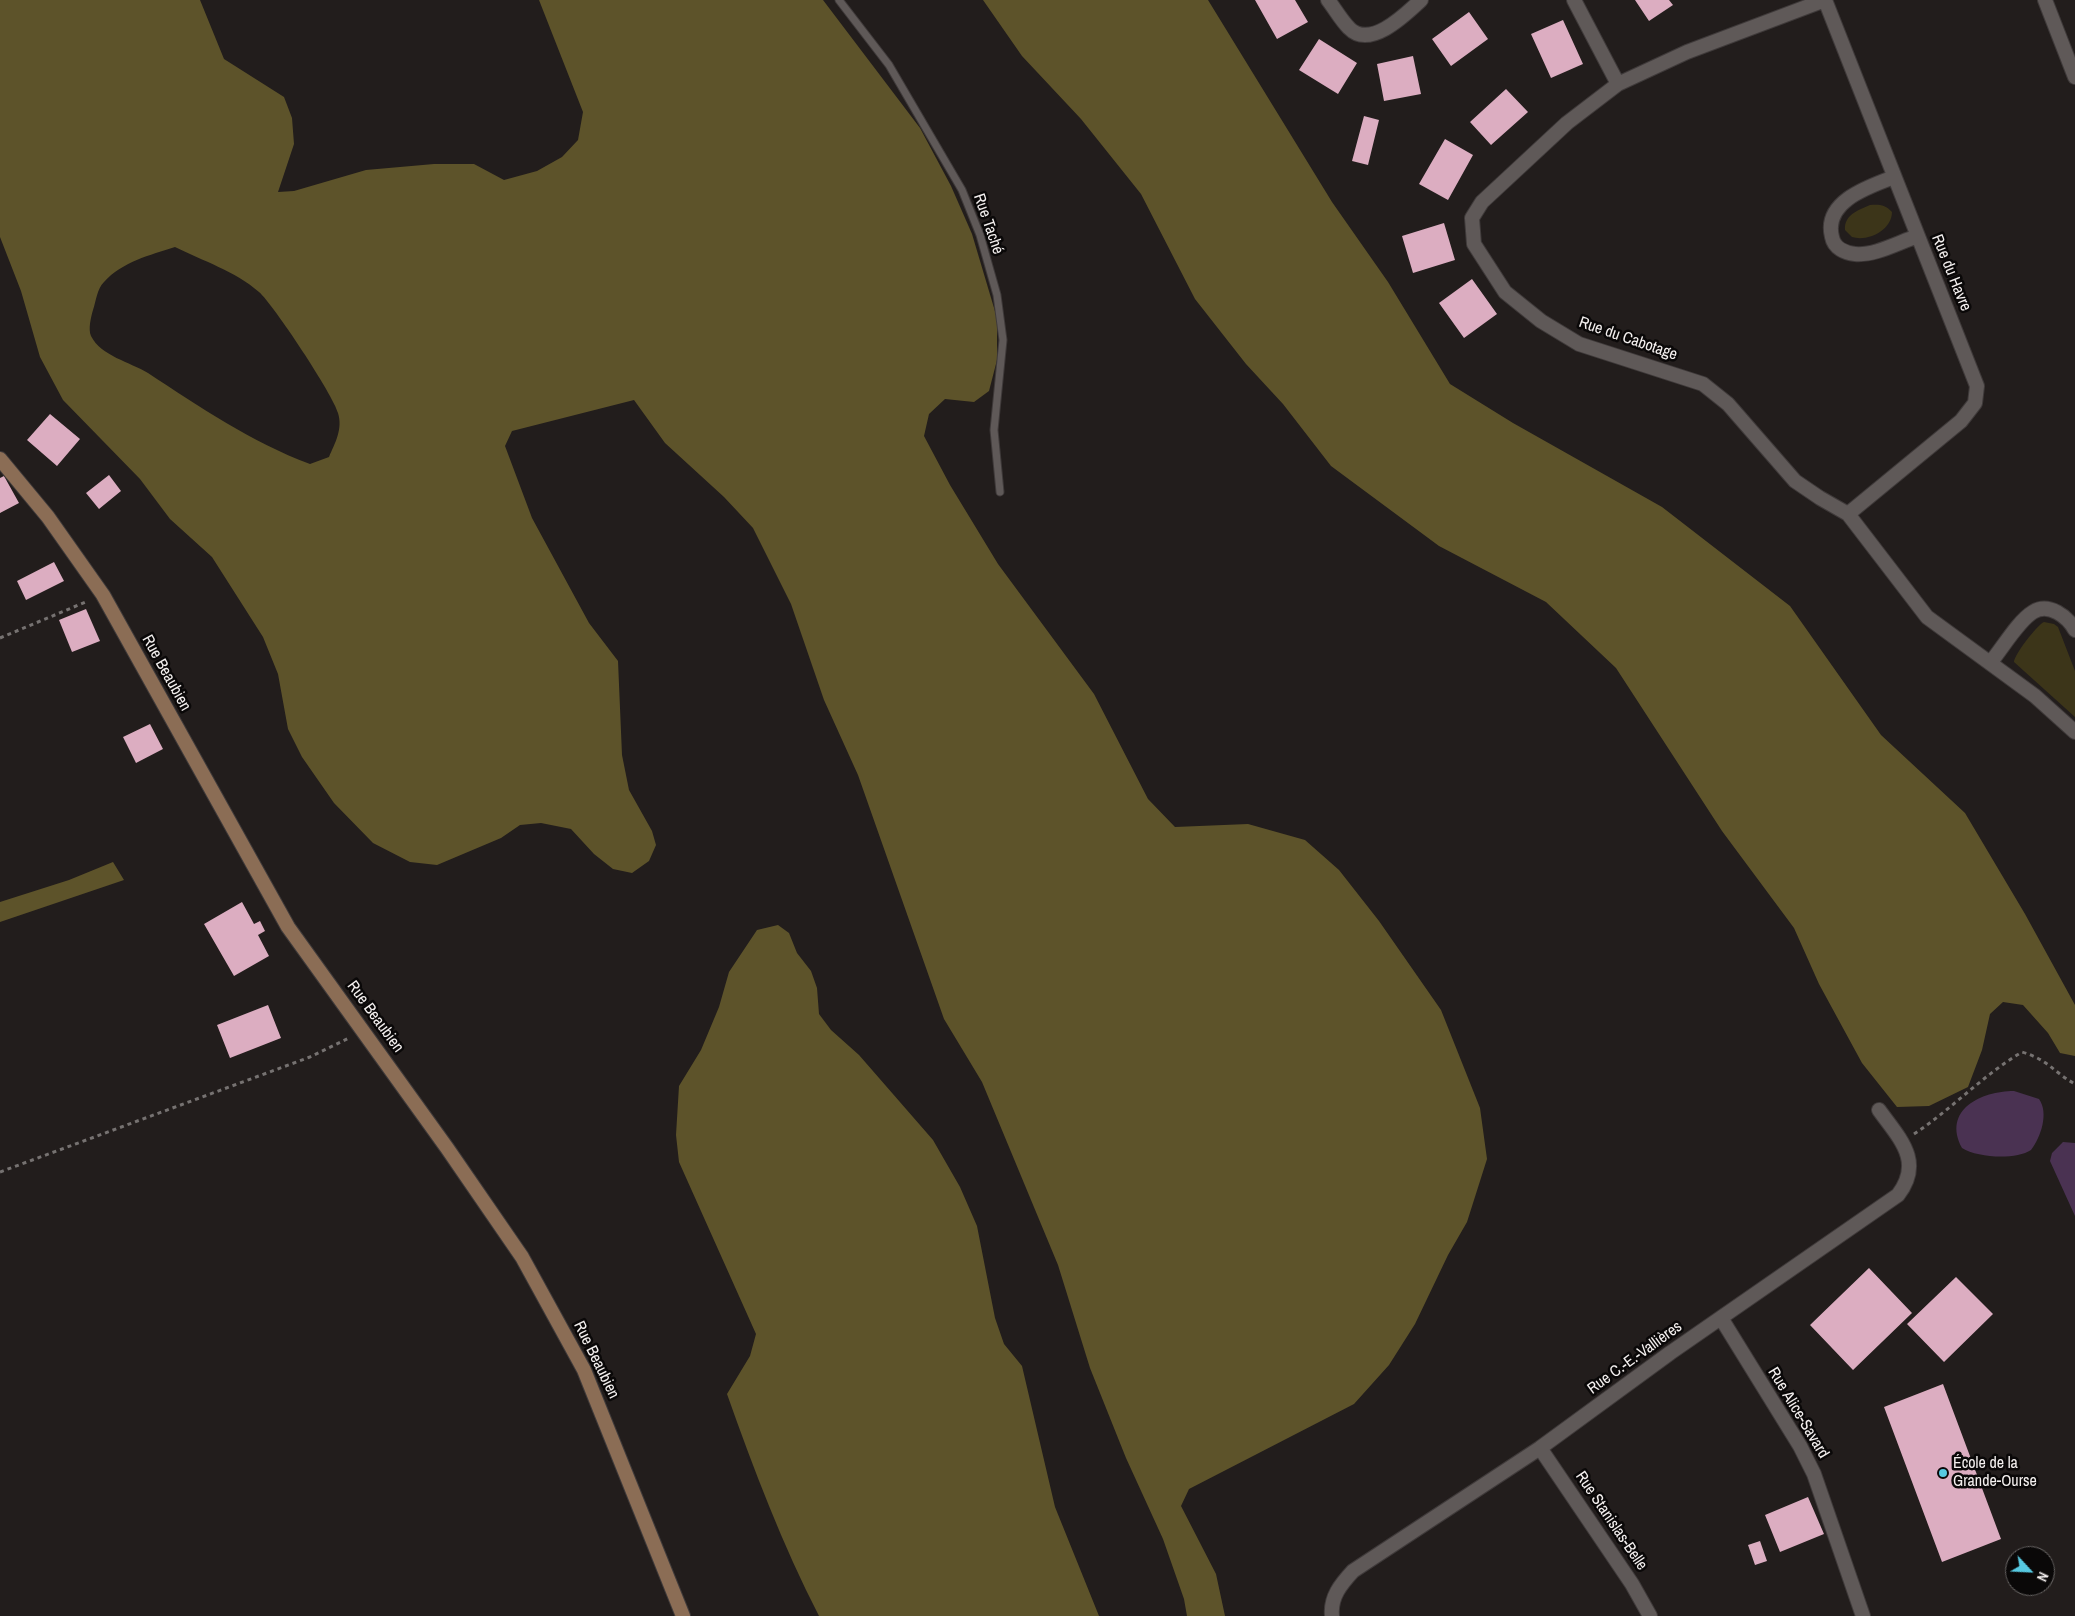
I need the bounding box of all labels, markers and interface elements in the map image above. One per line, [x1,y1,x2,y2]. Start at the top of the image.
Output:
street label: Rue Taché [969,191,1007,257]
street label: Rue du Havre [1927,232,1975,314]
street label: Rue du Cabotage [1576,313,1680,365]
street label: Rue Beaubien [137,632,195,714]
street label: Rue Beaubien [343,977,407,1057]
street label: Rue C.-E.-Vallières [1584,1317,1686,1399]
street label: Rue Beaubien [569,1318,623,1402]
street label: Rue Alice-Savard [1763,1364,1833,1462]
place label: École de la Grande-Ourse [1953,1454,2037,1492]
marker: École de la Grande-Ourse [1937,1467,1949,1479]
street label: Rue Stanislas-Belle [1571,1468,1651,1574]
north arrow [2005,1546,2055,1596]
text: N [2033,1569,2053,1584]

